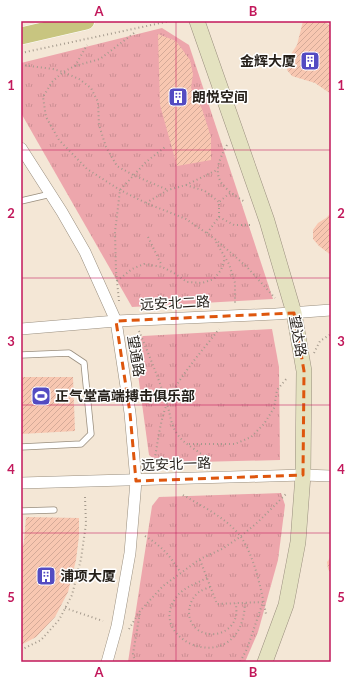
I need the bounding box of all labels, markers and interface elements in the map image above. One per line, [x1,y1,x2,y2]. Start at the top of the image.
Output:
text: A [93,3,104,19]
text: B [249,3,258,19]
building icon: 金辉大厦 [299,50,321,72]
place label: 金辉大厦 [240,52,296,69]
text: 1 [7,77,15,93]
text: 1 [337,77,345,93]
building icon: 朗悦空间 [167,86,189,108]
place label: 朗悦空间 [192,88,248,105]
text: 2 [7,205,15,221]
text: 2 [337,205,345,221]
street label: 远安北二路 [140,292,210,313]
street label: 望达路 [286,314,311,358]
text: 3 [7,333,15,349]
text: 3 [337,333,345,349]
street label: 望通路 [125,334,148,378]
sports icon: 正气堂高端搏击俱乐部 [30,385,52,407]
place label: 正气堂高端搏击俱乐部 [55,387,195,404]
street label: 远安北一路 [141,454,211,473]
text: 4 [7,461,15,477]
text: 4 [337,461,345,477]
building icon: 浦项大厦 [35,565,57,587]
place label: 浦项大厦 [60,567,116,584]
text: 5 [7,589,15,605]
text: 5 [337,589,345,605]
text: A [93,664,104,680]
text: B [249,664,258,680]

